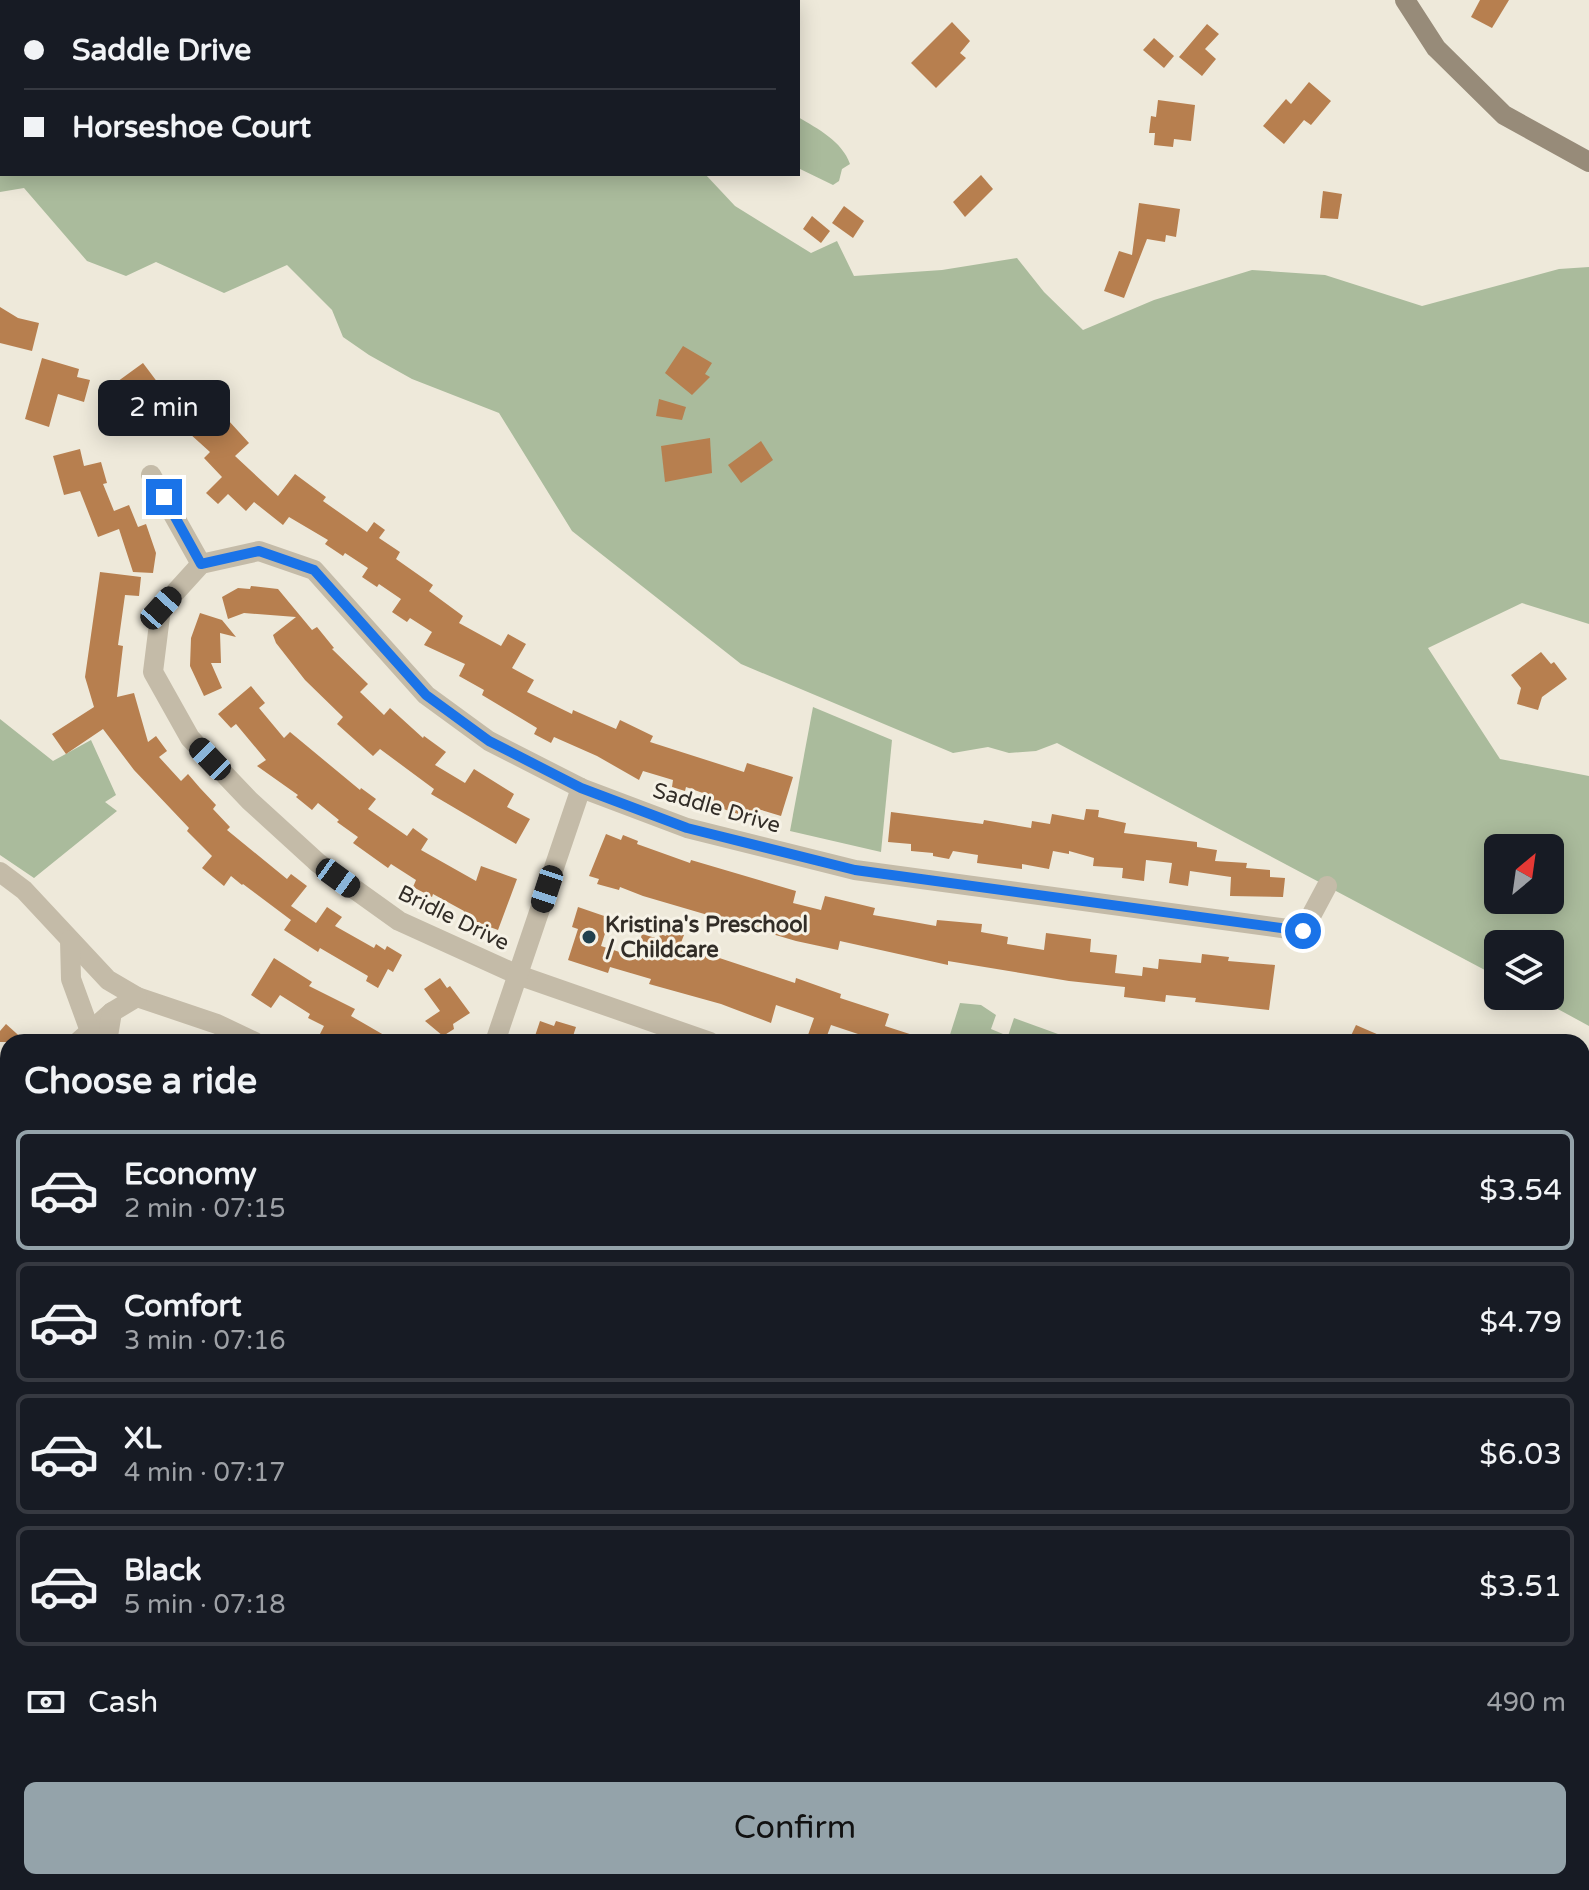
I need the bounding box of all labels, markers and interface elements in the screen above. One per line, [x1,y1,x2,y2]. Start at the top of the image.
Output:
text: Saddle Drive [72,32,251,69]
text: Horseshoe Court [72,109,311,146]
callout: 2 min [98,381,230,437]
text: 2 min [129,392,199,423]
route end [146,479,182,515]
car [136,582,186,634]
car [185,733,235,785]
street label: Saddle Drive [650,777,784,839]
north arrow [1484,834,1564,914]
map controls [1484,834,1564,1010]
car [312,854,364,902]
car [528,862,566,916]
street label: Bridle Drive [394,880,514,956]
place label: Kristina's Preschool / Childcare [605,912,808,963]
route start [1285,913,1321,949]
marker: Kristina's Preschool / Childcare [580,928,598,946]
button: layers [1484,930,1564,1010]
text: Choose a ride [24,1060,257,1103]
icon: car [28,1154,100,1226]
text: Economy [124,1156,257,1193]
text: $3.54 [1479,1172,1562,1209]
text: 2 min · 07:15 [124,1193,286,1224]
icon: car [28,1286,100,1358]
text: Comfort [124,1288,242,1325]
text: $4.79 [1480,1304,1562,1341]
text: 3 min · 07:16 [124,1325,286,1356]
icon: car [28,1418,100,1490]
text: XL [124,1420,161,1457]
text: $6.03 [1479,1436,1562,1473]
text: 4 min · 07:17 [124,1457,286,1488]
icon: car [28,1550,100,1622]
text: Black [124,1552,201,1589]
text: $3.51 [1479,1568,1562,1605]
text: 5 min · 07:18 [124,1589,286,1620]
icon: cash [24,1680,68,1724]
text: Cash [88,1684,158,1721]
text: 490 m [1486,1687,1566,1718]
button: Confirm [24,1782,1566,1874]

